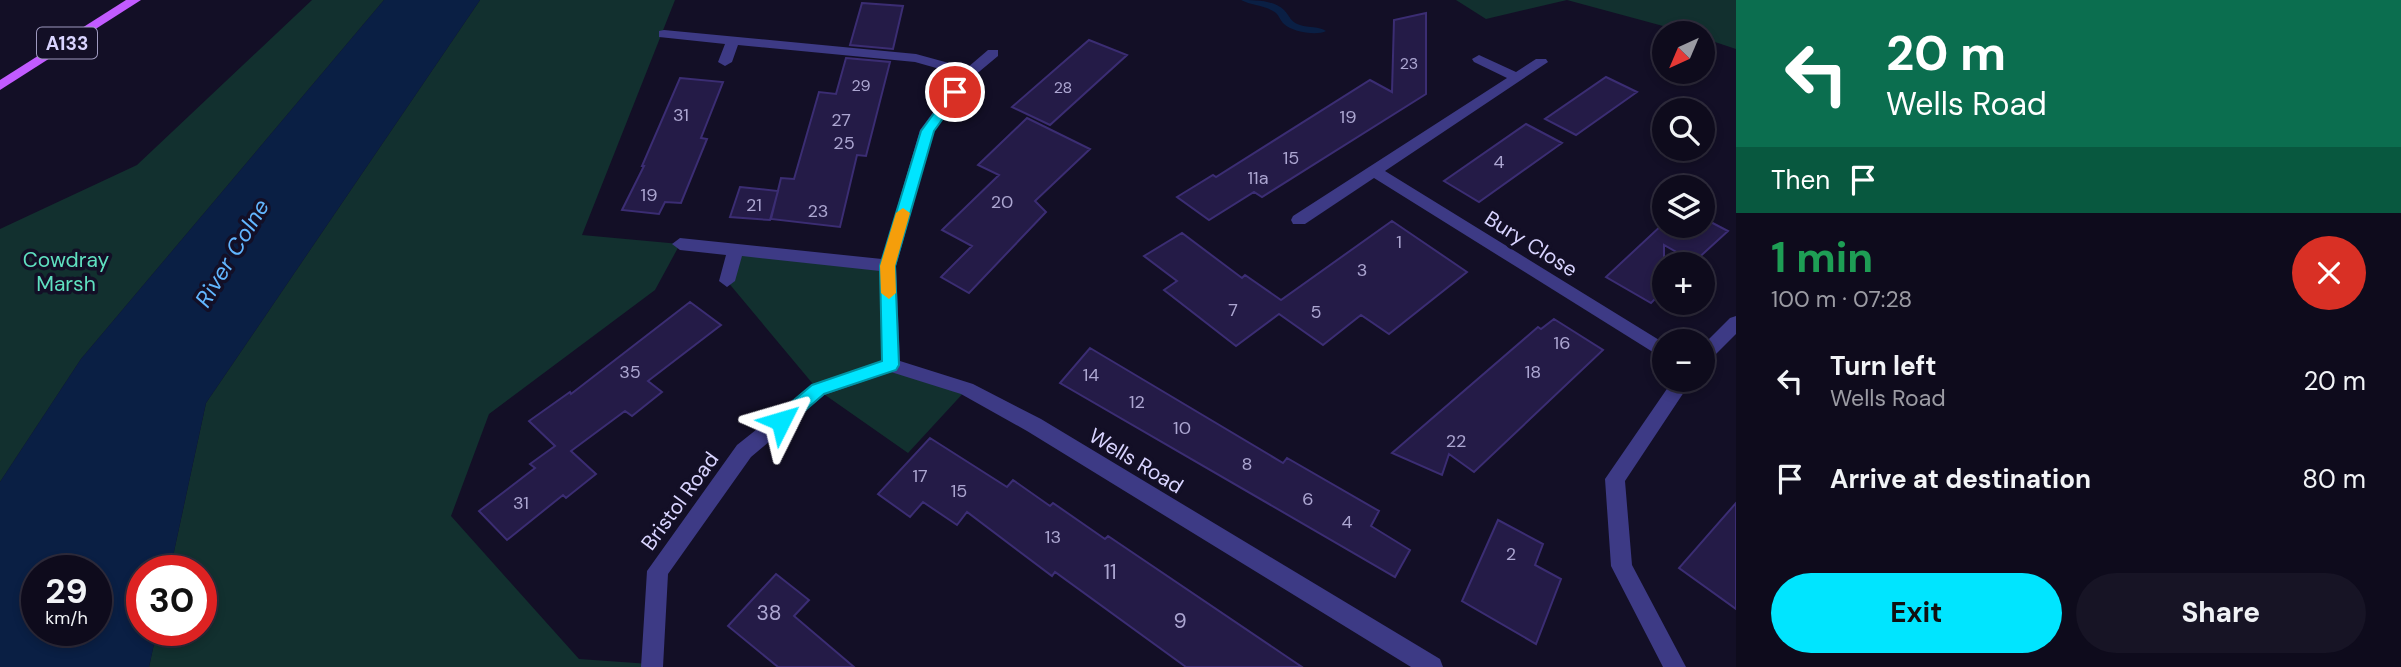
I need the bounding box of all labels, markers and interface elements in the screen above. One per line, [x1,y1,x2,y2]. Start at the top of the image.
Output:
north arrow [1652,21,1715,84]
map controls [1652,21,1715,392]
text: 20 m [1886,21,2006,85]
road number: A133 [37,28,97,58]
icon: left [1771,28,1862,119]
house number: 23 [1400,53,1418,74]
pin [925,62,985,122]
icon: arrive [936,73,974,111]
house number: 29 [851,75,871,96]
house number: 28 [1054,77,1072,98]
text: Wells Road [1886,83,2047,125]
button: search [1652,98,1715,161]
house number: 31 [673,103,689,127]
house number: 19 [1340,105,1356,129]
house number: 27 [831,108,851,132]
house number: 25 [833,131,855,155]
house number: 15 [1283,146,1299,170]
house number: 4 [1494,150,1505,174]
icon: arrive [1844,161,1882,199]
text: Then [1771,163,1830,197]
house number: 11a [1247,166,1269,190]
button: layers [1652,175,1715,238]
house number: 19 [641,183,657,207]
house number: 20 [991,190,1013,214]
water label: River Colne [188,193,276,313]
house number: 21 [746,193,762,217]
house number: 23 [807,199,829,223]
street label: Bury Close [1479,204,1583,284]
house number: 1 [1396,230,1402,254]
text: 1 min [1771,230,1873,285]
button: close [2292,236,2366,310]
park label: Cowdray Marsh [23,246,110,298]
button: + [1652,252,1715,315]
house number: 3 [1357,258,1367,282]
text: 100 m · 07:28 [1771,284,1912,314]
house number: 7 [1228,298,1238,322]
house number: 5 [1311,300,1321,324]
button: − [1652,329,1715,392]
house number: 16 [1554,331,1570,355]
text: Turn left [1830,349,1937,383]
house number: 35 [619,360,641,384]
house number: 18 [1525,360,1541,384]
icon: left [1771,362,1809,400]
house number: 14 [1083,363,1099,387]
text: 20 m [2303,364,2366,398]
text: Wells Road [1830,383,1946,413]
position arrow [744,384,818,458]
house number: 12 [1129,390,1145,414]
house number: 10 [1173,416,1191,440]
street label: Wells Road [1084,422,1188,500]
house number: 22 [1446,429,1466,453]
street label: Bristol Road [635,446,725,556]
house number: 8 [1242,452,1252,476]
icon: arrive [1771,460,1809,498]
text: Arrive at destination [1830,462,2091,496]
text: 80 m [2302,462,2366,496]
house number: 17 [912,464,928,488]
house number: 15 [951,479,967,503]
house number: 6 [1302,487,1314,511]
house number: 31 [513,491,529,515]
house number: 4 [1342,510,1353,534]
house number: 13 [1045,525,1061,549]
house number: 2 [1506,542,1516,566]
speed limit sign: 30 [126,555,217,646]
house number: 11 [1103,558,1117,586]
text: 29 [45,568,88,614]
button: Exit [1771,573,2062,653]
button: Share [2076,573,2366,653]
house number: 38 [756,599,782,627]
text: km/h [45,606,88,630]
house number: 9 [1173,607,1187,635]

